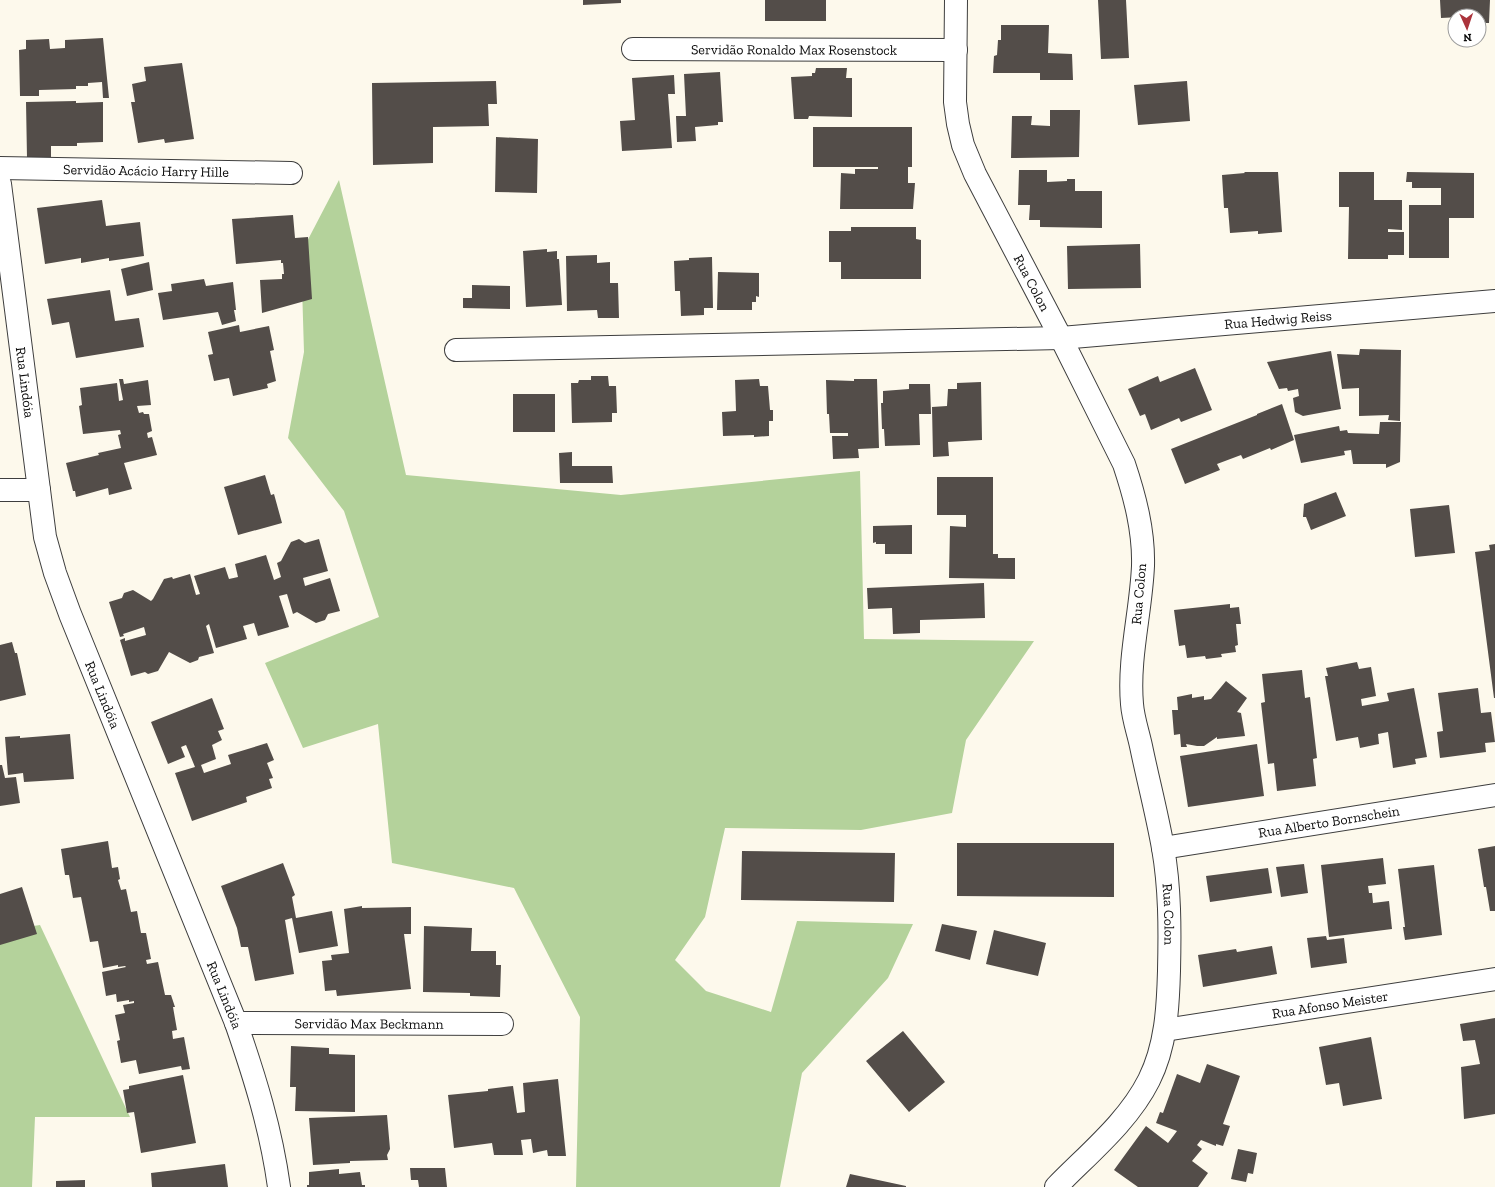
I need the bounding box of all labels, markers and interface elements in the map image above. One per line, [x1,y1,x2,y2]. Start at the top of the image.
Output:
north arrow [1447,8,1487,48]
text: N [1462,31,1472,44]
street label: Servidão Ronaldo Max Rosenstock [691,41,898,58]
street label: Servidão Acácio Harry Hille [63,161,229,180]
street label: Rua Colon [1010,252,1054,314]
street label: Rua Hedwig Reiss [1224,306,1332,333]
street label: Rua Lindóia [12,346,38,419]
street label: Rua Colon [1128,563,1150,625]
street label: Rua Lindóia [81,658,124,731]
street label: Rua Alberto Bornschein [1257,802,1401,841]
street label: Rua Colon [1159,883,1178,945]
street label: Rua Lindóia [203,959,246,1031]
street label: Rua Afonso Meister [1271,987,1390,1022]
street label: Servidão Max Beckmann [294,1015,444,1032]

